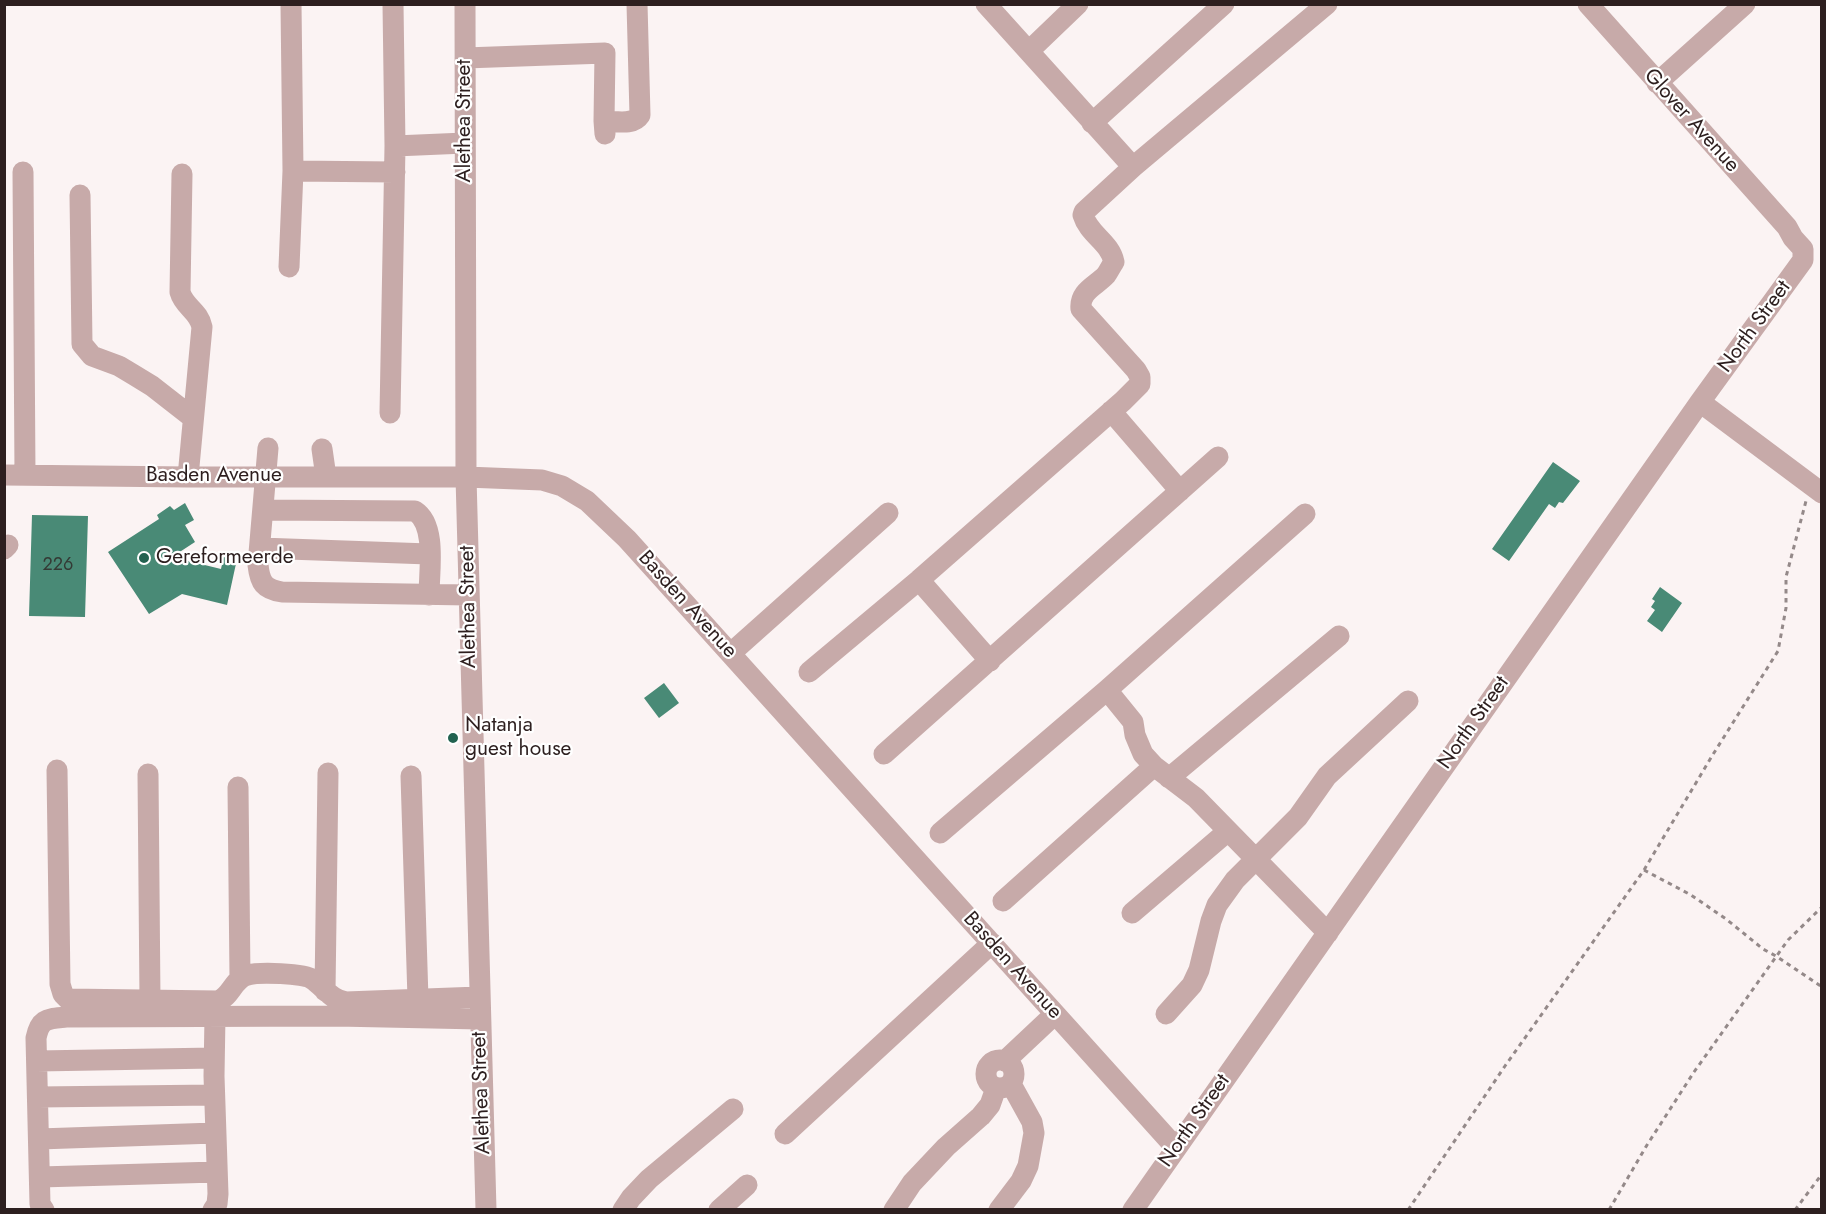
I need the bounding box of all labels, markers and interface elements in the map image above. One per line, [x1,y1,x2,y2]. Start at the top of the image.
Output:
street label: Alethea Street [452,60,478,182]
street label: Glover Avenue [1638,64,1744,178]
street label: North Street [1713,276,1797,378]
street label: Basden Avenue [146,463,282,489]
place label: Gereformeerde [156,545,293,571]
street label: Alethea Street [455,545,483,669]
street label: Basden Avenue [632,546,742,664]
marker: Gereformeerde [137,551,151,565]
house number: 226 [43,555,73,577]
street label: North Street [1433,672,1515,774]
place label: Natanja guest house [465,713,571,763]
marker: Natanja guest house [446,731,460,745]
street label: Basden Avenue [957,907,1067,1025]
street label: Alethea Street [467,1031,497,1155]
street label: North Street [1154,1070,1236,1172]

